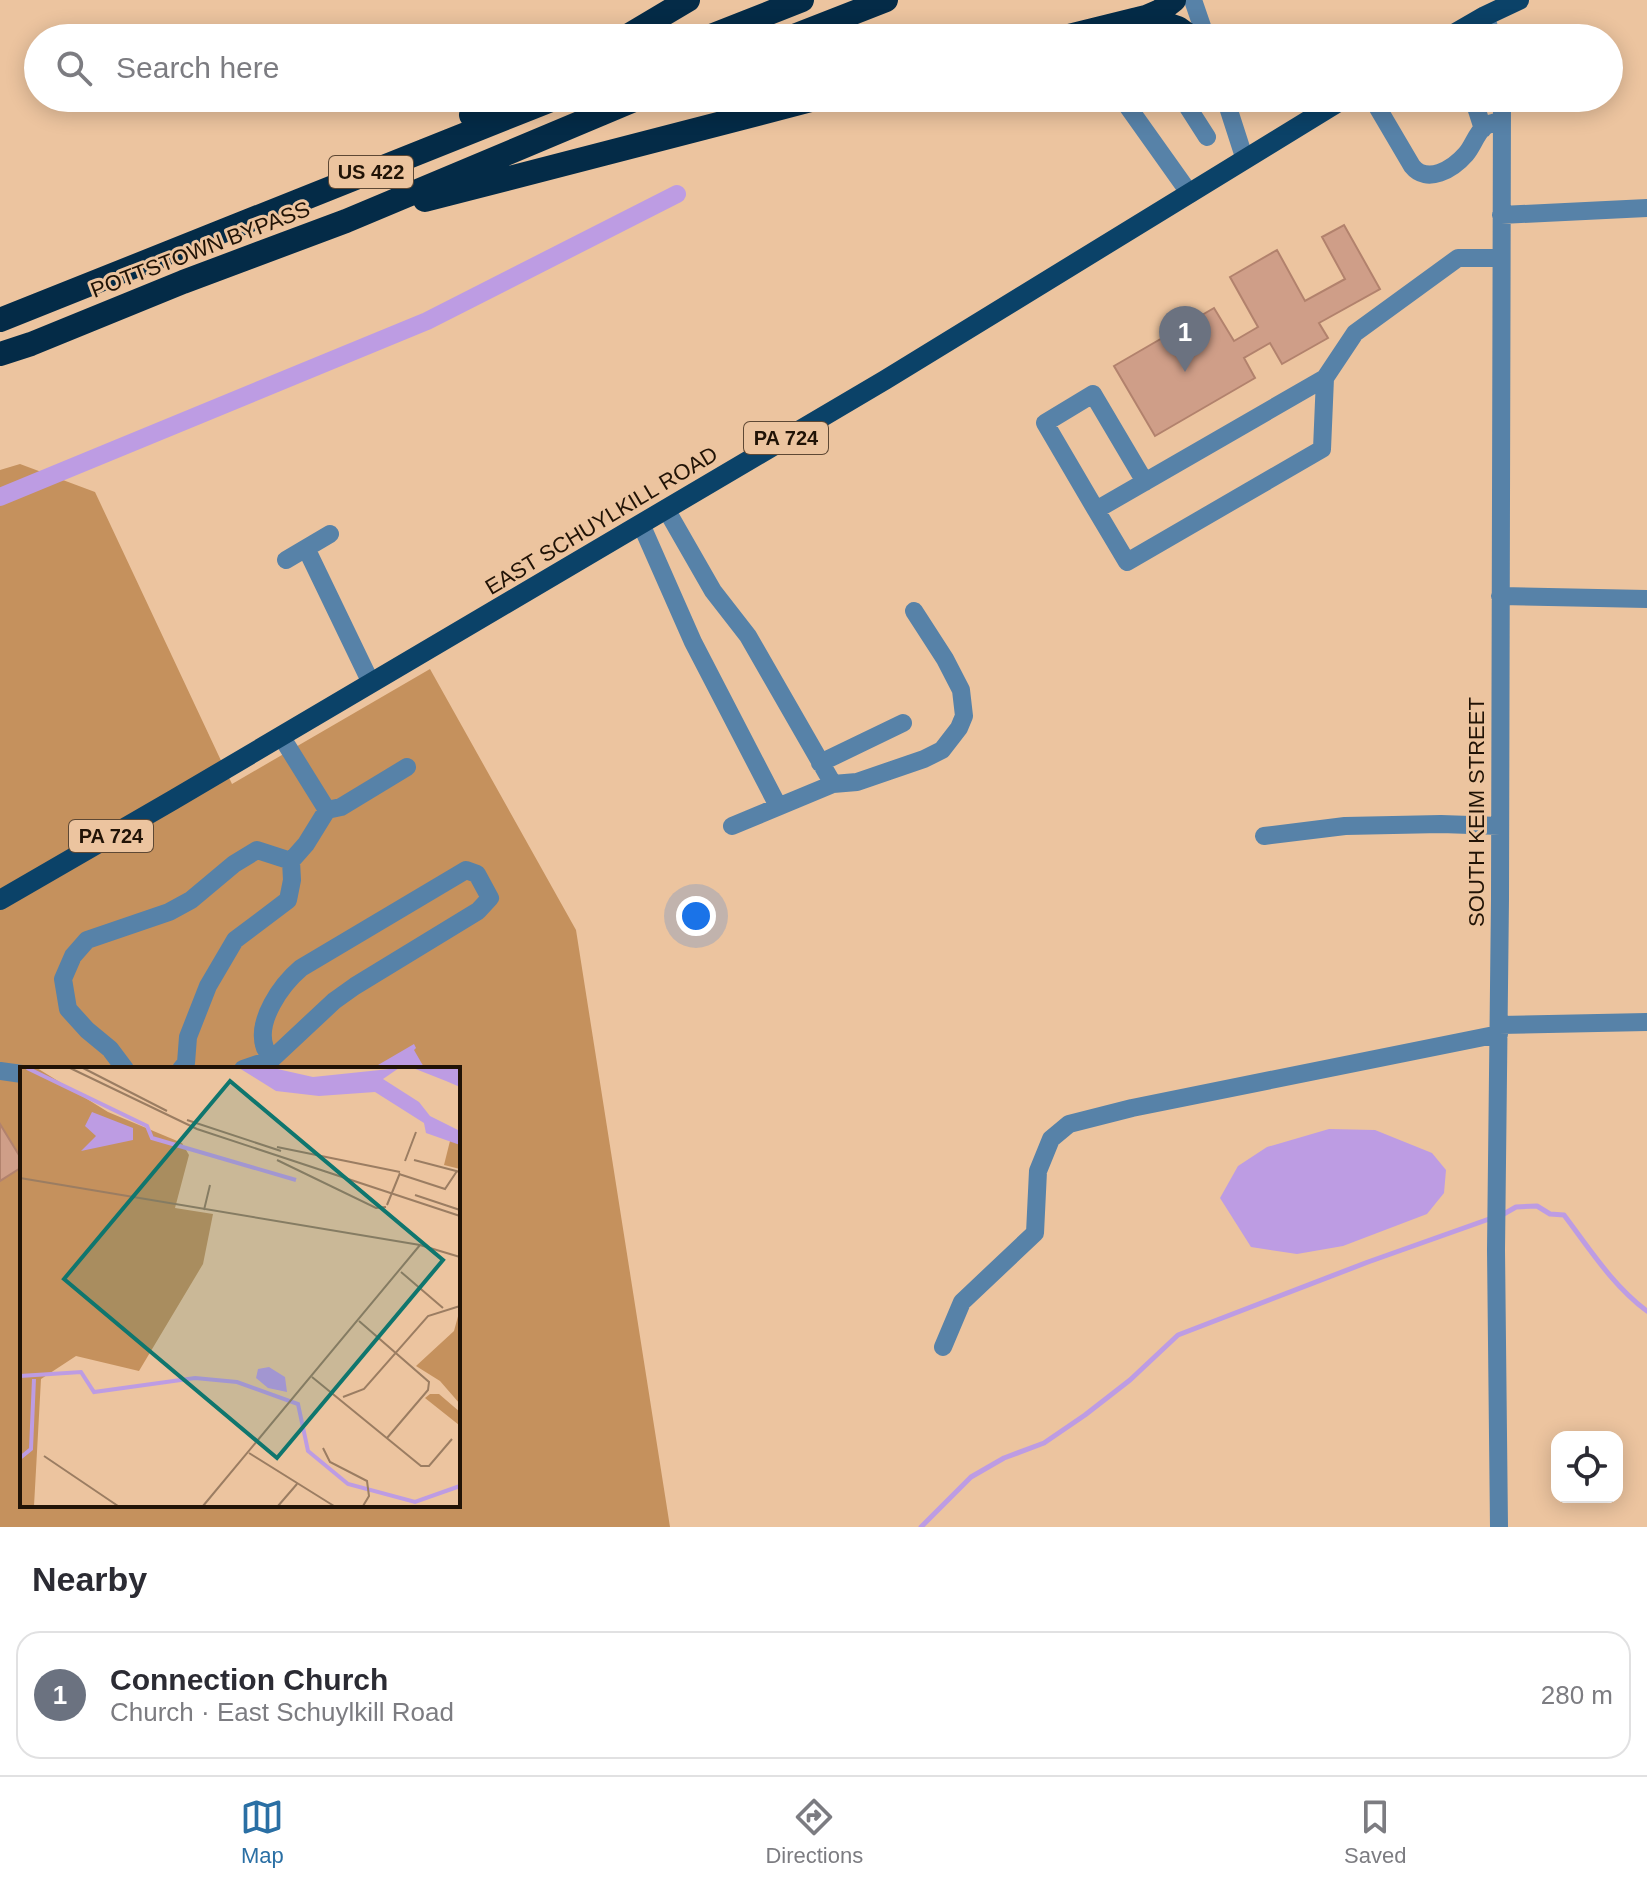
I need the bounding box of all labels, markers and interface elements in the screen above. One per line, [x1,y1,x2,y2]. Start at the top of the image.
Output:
search box [24,24,1623,112]
icon: search [52,46,96,90]
text: Search here [116,51,279,84]
road number: US 422 [329,156,413,188]
street label: POTTSTOWN BYPASS [87,196,313,303]
pin: 1 [1159,306,1211,372]
road number: PA 724 [744,422,828,454]
street label: EAST SCHUYLKILL ROAD [481,441,722,600]
street label: SOUTH KEIM STREET [1464,697,1489,927]
road number: PA 724 [69,820,153,852]
your location [676,896,716,936]
inset map [20,1067,460,1507]
map controls [1551,1431,1623,1503]
button: locate [1551,1431,1623,1503]
text: Nearby [32,1560,147,1598]
text: Connection Church [110,1663,388,1696]
text: 1 [53,1680,67,1710]
text: 280 m [1541,1680,1613,1710]
text: Church · East Schuylkill Road [110,1697,454,1727]
tab: Map [240,1795,284,1869]
tab: Directions [765,1795,863,1869]
tab: Saved [1344,1795,1407,1869]

